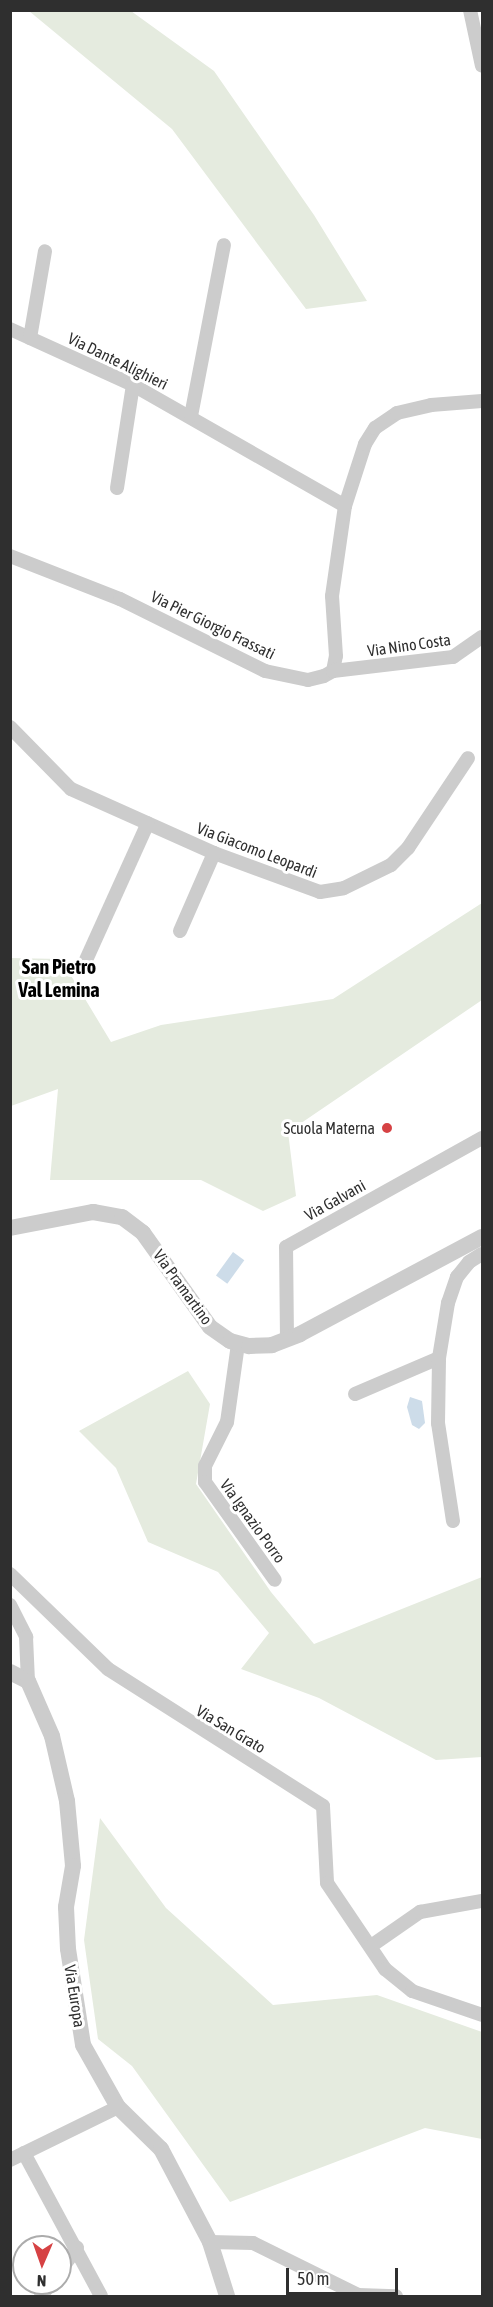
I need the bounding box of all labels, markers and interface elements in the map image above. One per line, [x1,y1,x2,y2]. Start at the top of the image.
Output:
street label: Via Dante Alighieri [65,328,171,394]
street label: Via Pier Giorgio Frassati [148,587,278,663]
street label: Via Nino Costa [366,630,452,660]
street label: Via Giacomo Leopardi [194,818,320,882]
district label: San Pietro Val Lemina [18,955,100,1002]
place label: Scuola Materna [283,1118,375,1138]
marker: Scuola Materna [380,1121,394,1135]
street label: Via Galvani [301,1175,369,1225]
street label: Via Pramartino [149,1246,217,1328]
street label: Via Ignazio Porro [216,1475,290,1567]
street label: Via San Grato [193,1701,269,1757]
street label: Via Europa [61,1963,89,2029]
north arrow [12,2235,72,2295]
scale bar [289,2256,402,2294]
text: 50 m [297,2268,329,2289]
text: N [36,2272,46,2290]

